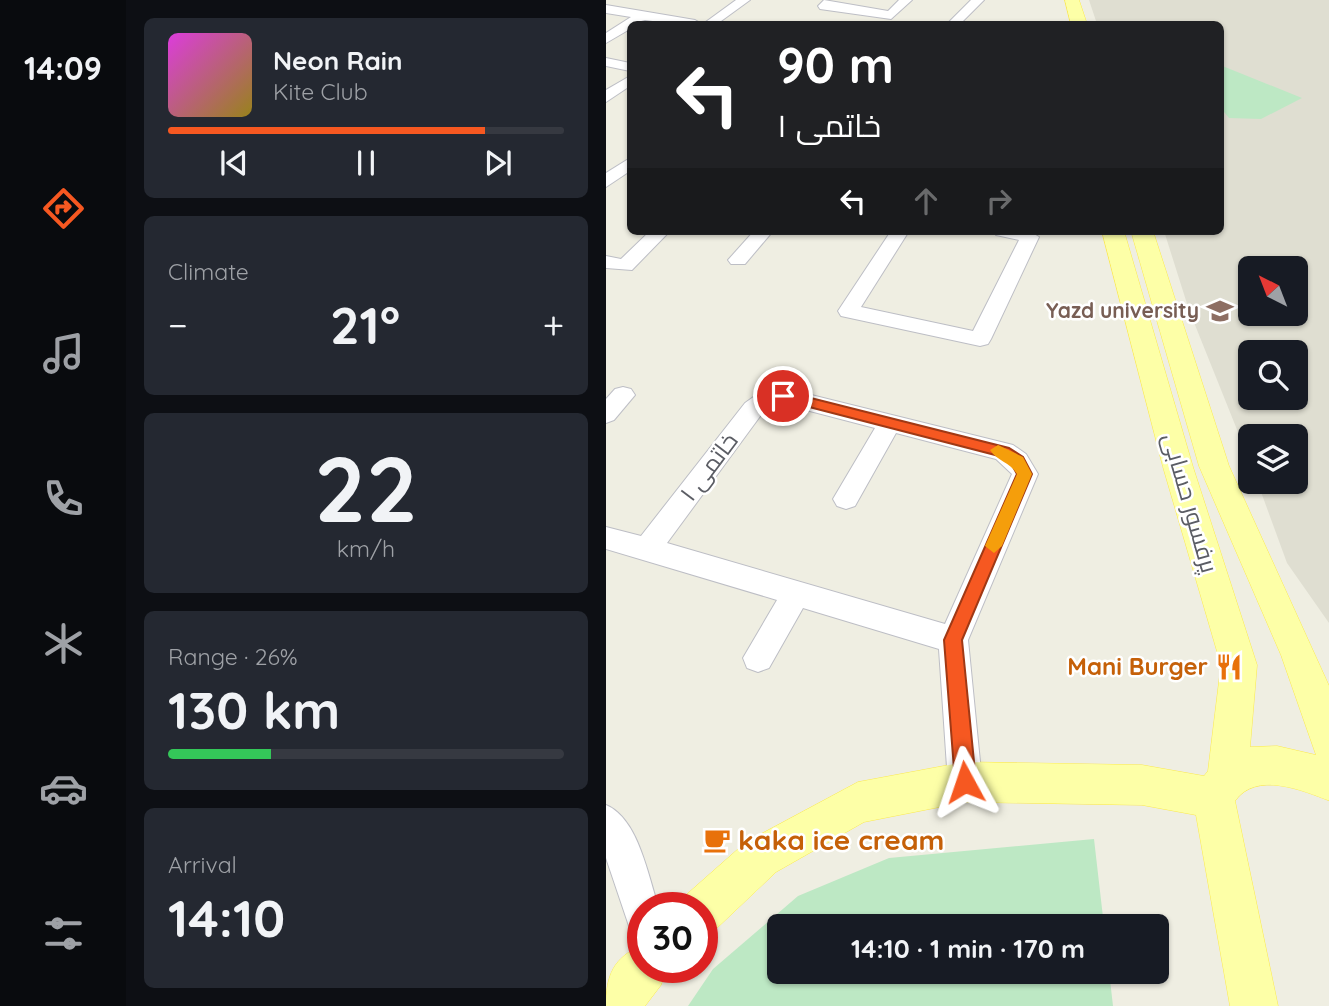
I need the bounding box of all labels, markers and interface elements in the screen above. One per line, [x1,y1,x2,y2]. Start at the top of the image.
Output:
text: 90 m [777,34,894,95]
text: Neon Rain [273,44,402,77]
text: 14:09 [24,48,102,88]
icon: left [662,49,753,140]
text: Kite Club [273,77,368,106]
text: خاتمی ۱ [777,105,881,145]
icon: previous [215,144,253,182]
icon: pause [347,144,385,182]
icon: next [479,144,517,182]
icon: left [834,182,872,220]
icon: ahead [907,182,945,220]
icon: right [980,182,1018,220]
icon: directions [39,184,88,233]
north arrow [1238,256,1308,326]
map controls [1238,256,1308,494]
text: Climate [168,257,249,286]
text: 21° [330,292,400,357]
school or university icon: Yazd university [1205,296,1235,326]
place label: Yazd university [1046,297,1199,323]
text: − [168,301,188,349]
text: + [543,301,564,349]
icon: music [39,329,88,378]
button: search [1238,340,1308,410]
pin [753,366,813,426]
icon: arrive [764,377,802,415]
button: layers [1238,424,1308,494]
street label: خاتمی ۱ [673,426,744,507]
street label: پرفسور حسابی [1155,429,1225,577]
text: 22 [314,431,418,545]
icon: phone [39,474,88,523]
text: km/h [337,534,395,563]
icon: climate [39,619,88,668]
text: Range · 26% [168,642,298,671]
place label: Mani Burger [1067,651,1208,681]
restaurant icon: Mani Burger [1214,652,1244,682]
text: 130 km [168,677,340,742]
position arrow [928,745,1002,819]
icon: car [39,764,88,813]
place label: kaka ice cream [738,822,944,857]
cafe icon: kaka ice cream [702,825,732,855]
text: Arrival [168,850,237,879]
text: 14:10 [168,885,285,950]
speed limit sign: 30 [627,892,718,983]
icon: filters [39,909,88,958]
text: 14:10 · 1 min · 170 m [851,932,1085,965]

